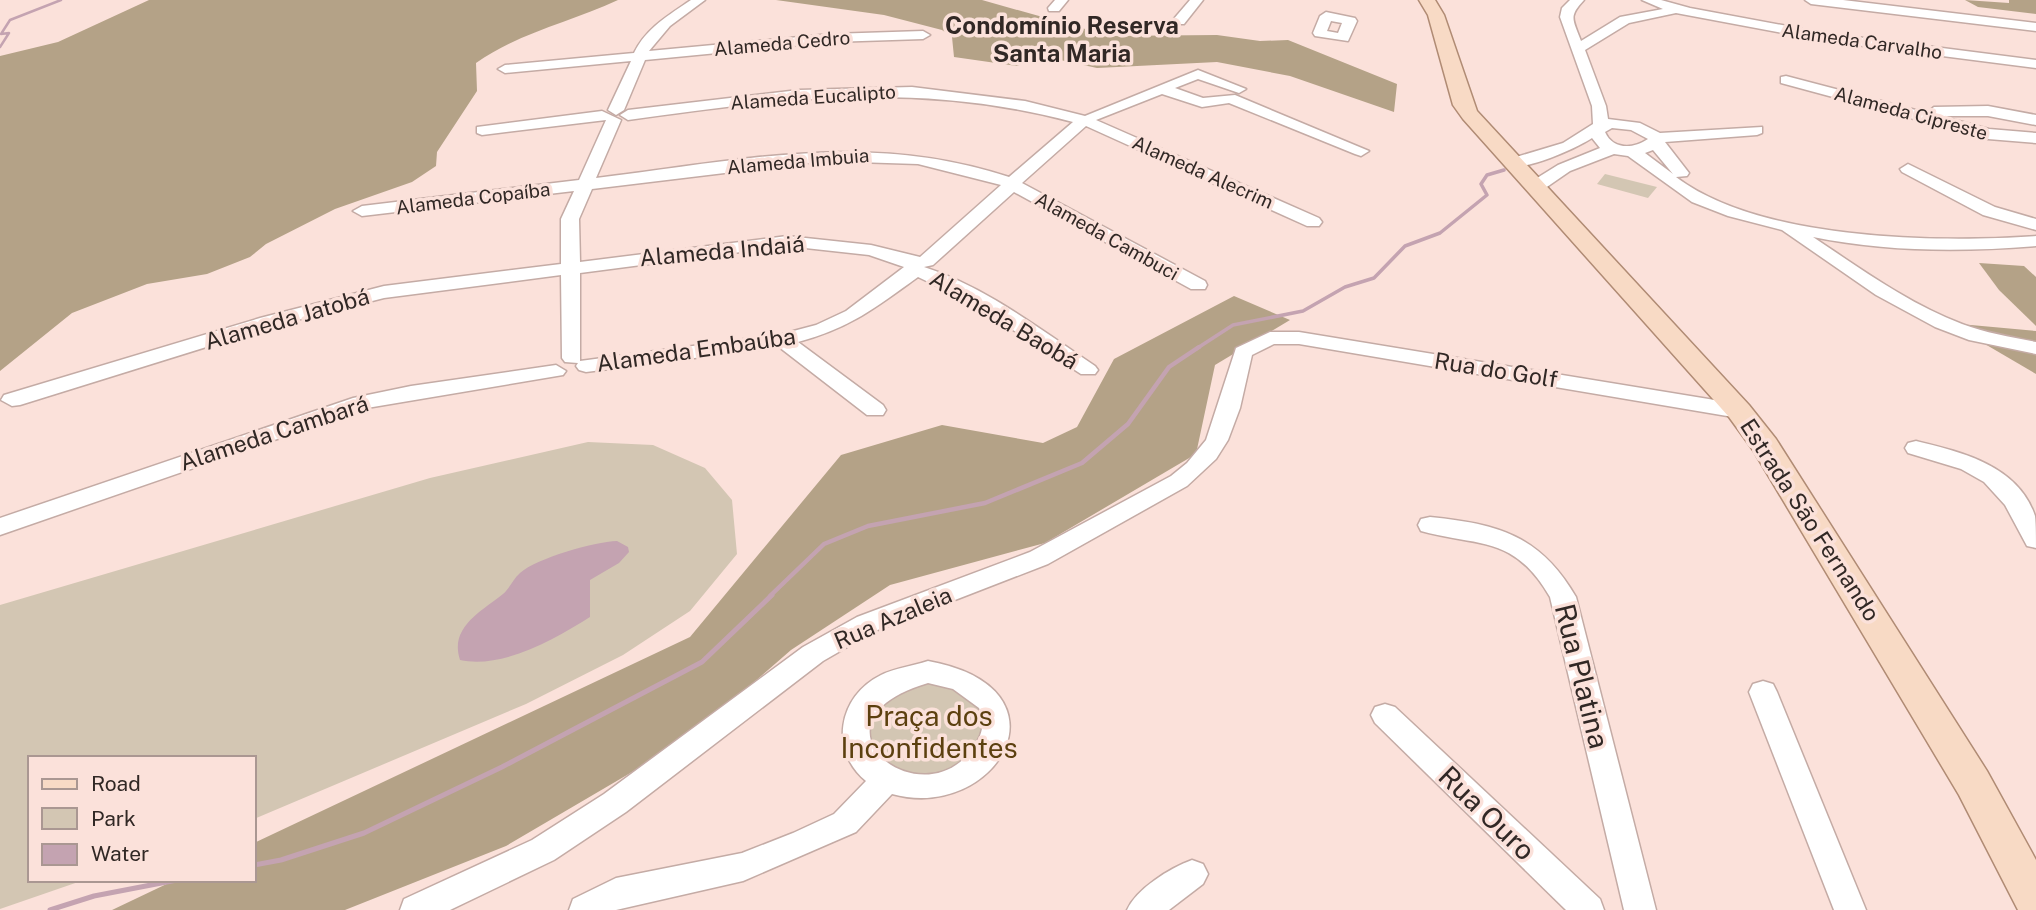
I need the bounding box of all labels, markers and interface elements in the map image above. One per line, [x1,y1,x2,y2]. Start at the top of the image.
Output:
district label: Condomínio Reserva Santa Maria [945,11,1179,67]
street label: Alameda Carvalho [1780,19,1944,63]
street label: Alameda Cedro [713,26,851,60]
street label: Alameda Eucalipto [729,80,897,114]
street label: Alameda Cipreste [1832,82,1990,144]
street label: Alameda Alecrim [1129,131,1277,213]
street label: Alameda Imbuia [726,144,870,178]
street label: Alameda Copaíba [395,178,551,218]
street label: Alameda Cambuci [1031,187,1183,285]
street label: Alameda Indaiá [638,230,806,271]
street label: Alameda Baobá [925,265,1083,374]
street label: Alameda Jatobá [201,282,372,355]
street label: Alameda Embaúba [595,322,797,377]
street label: Rua do Golf [1433,346,1560,393]
street label: Alameda Cambará [176,389,372,476]
street label: Estrada São Fernando [1735,414,1886,626]
street label: Rua Azaleia [830,581,956,654]
street label: Rua Platina [1549,600,1616,752]
park label: Praça dos Inconfidentes [840,699,1018,764]
legend [28,756,256,882]
street label: Rua Ouro [1432,759,1542,866]
text: Road [91,771,141,796]
text: Park [91,806,136,831]
text: Water [91,841,149,866]

